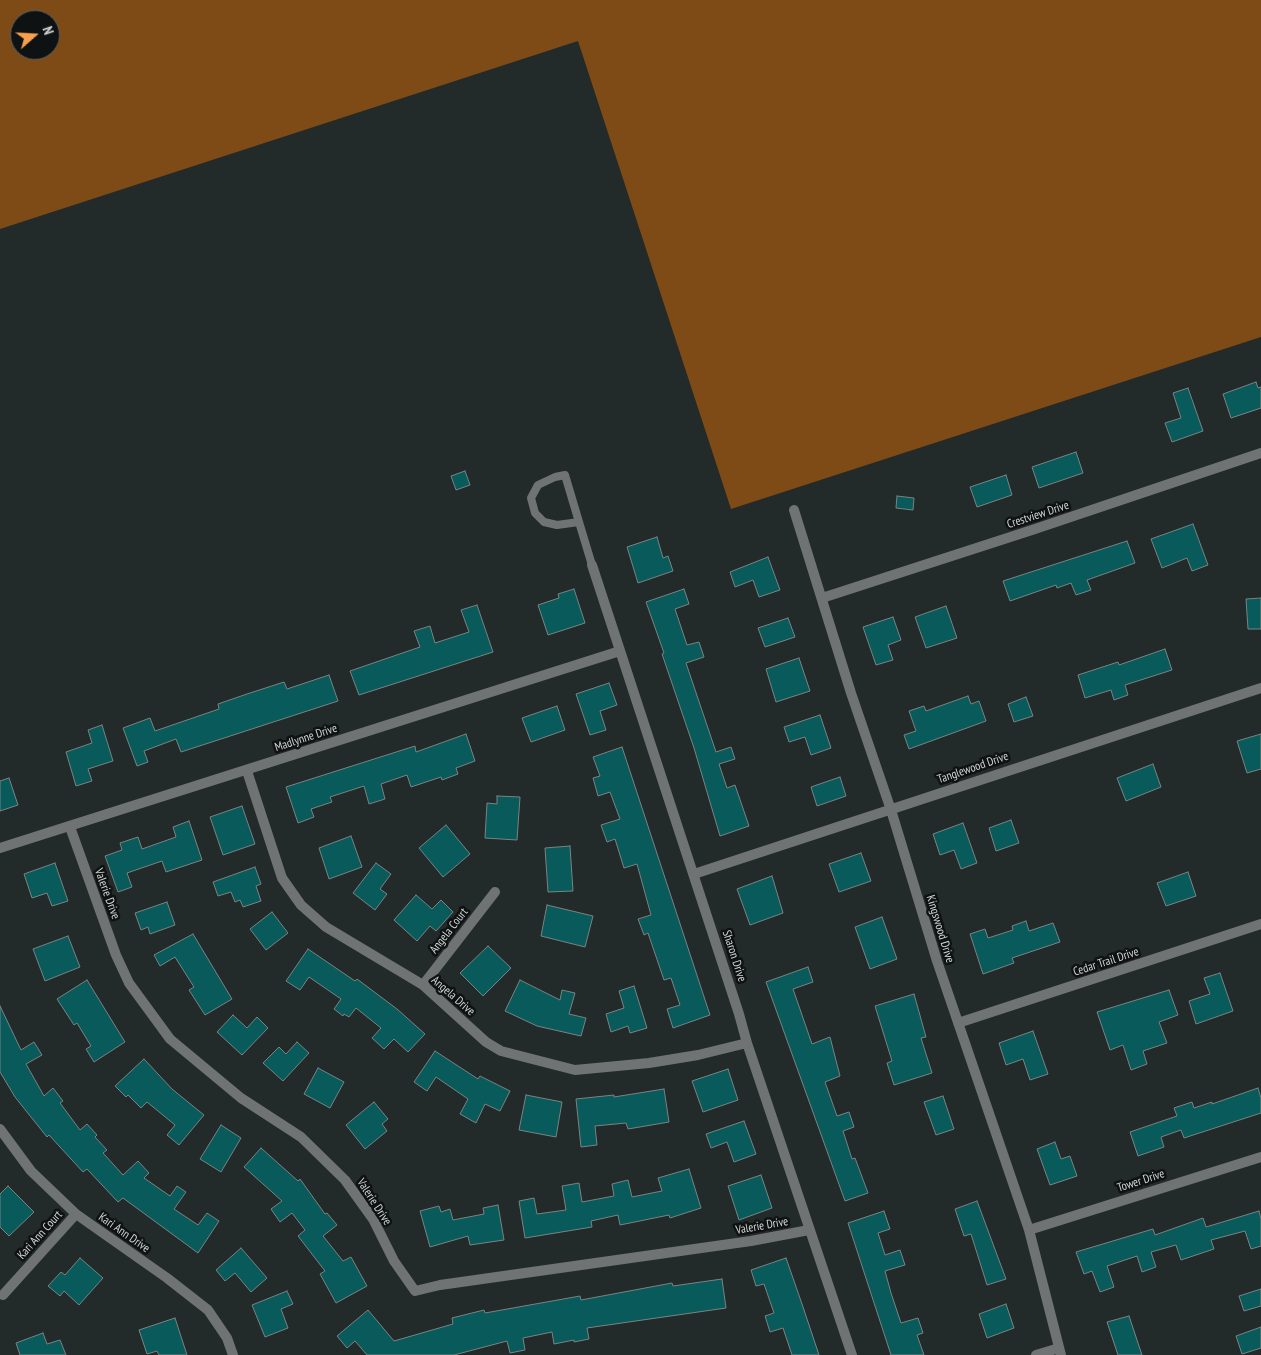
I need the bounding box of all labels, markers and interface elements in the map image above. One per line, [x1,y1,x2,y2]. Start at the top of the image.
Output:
north arrow [10,10,60,60]
text: N [38,24,58,37]
street label: Crestview Drive [1005,498,1071,532]
street label: Madlynne Drive [273,721,339,755]
street label: Tanglewood Drive [936,749,1010,787]
street label: Valerie Drive [91,867,123,921]
street label: Kingswood Drive [923,893,957,965]
street label: Angela Court [427,905,471,957]
street label: Sharon Drive [719,928,749,984]
street label: Cedar Trail Drive [1071,945,1141,979]
street label: Angela Drive [428,973,478,1019]
street label: Tower Drive [1116,1167,1166,1195]
street label: Valerie Drive [354,1176,394,1228]
street label: Kari Ann Court [15,1208,65,1262]
street label: Kari Ann Drive [96,1210,152,1256]
street label: Valerie Drive [735,1214,789,1238]

